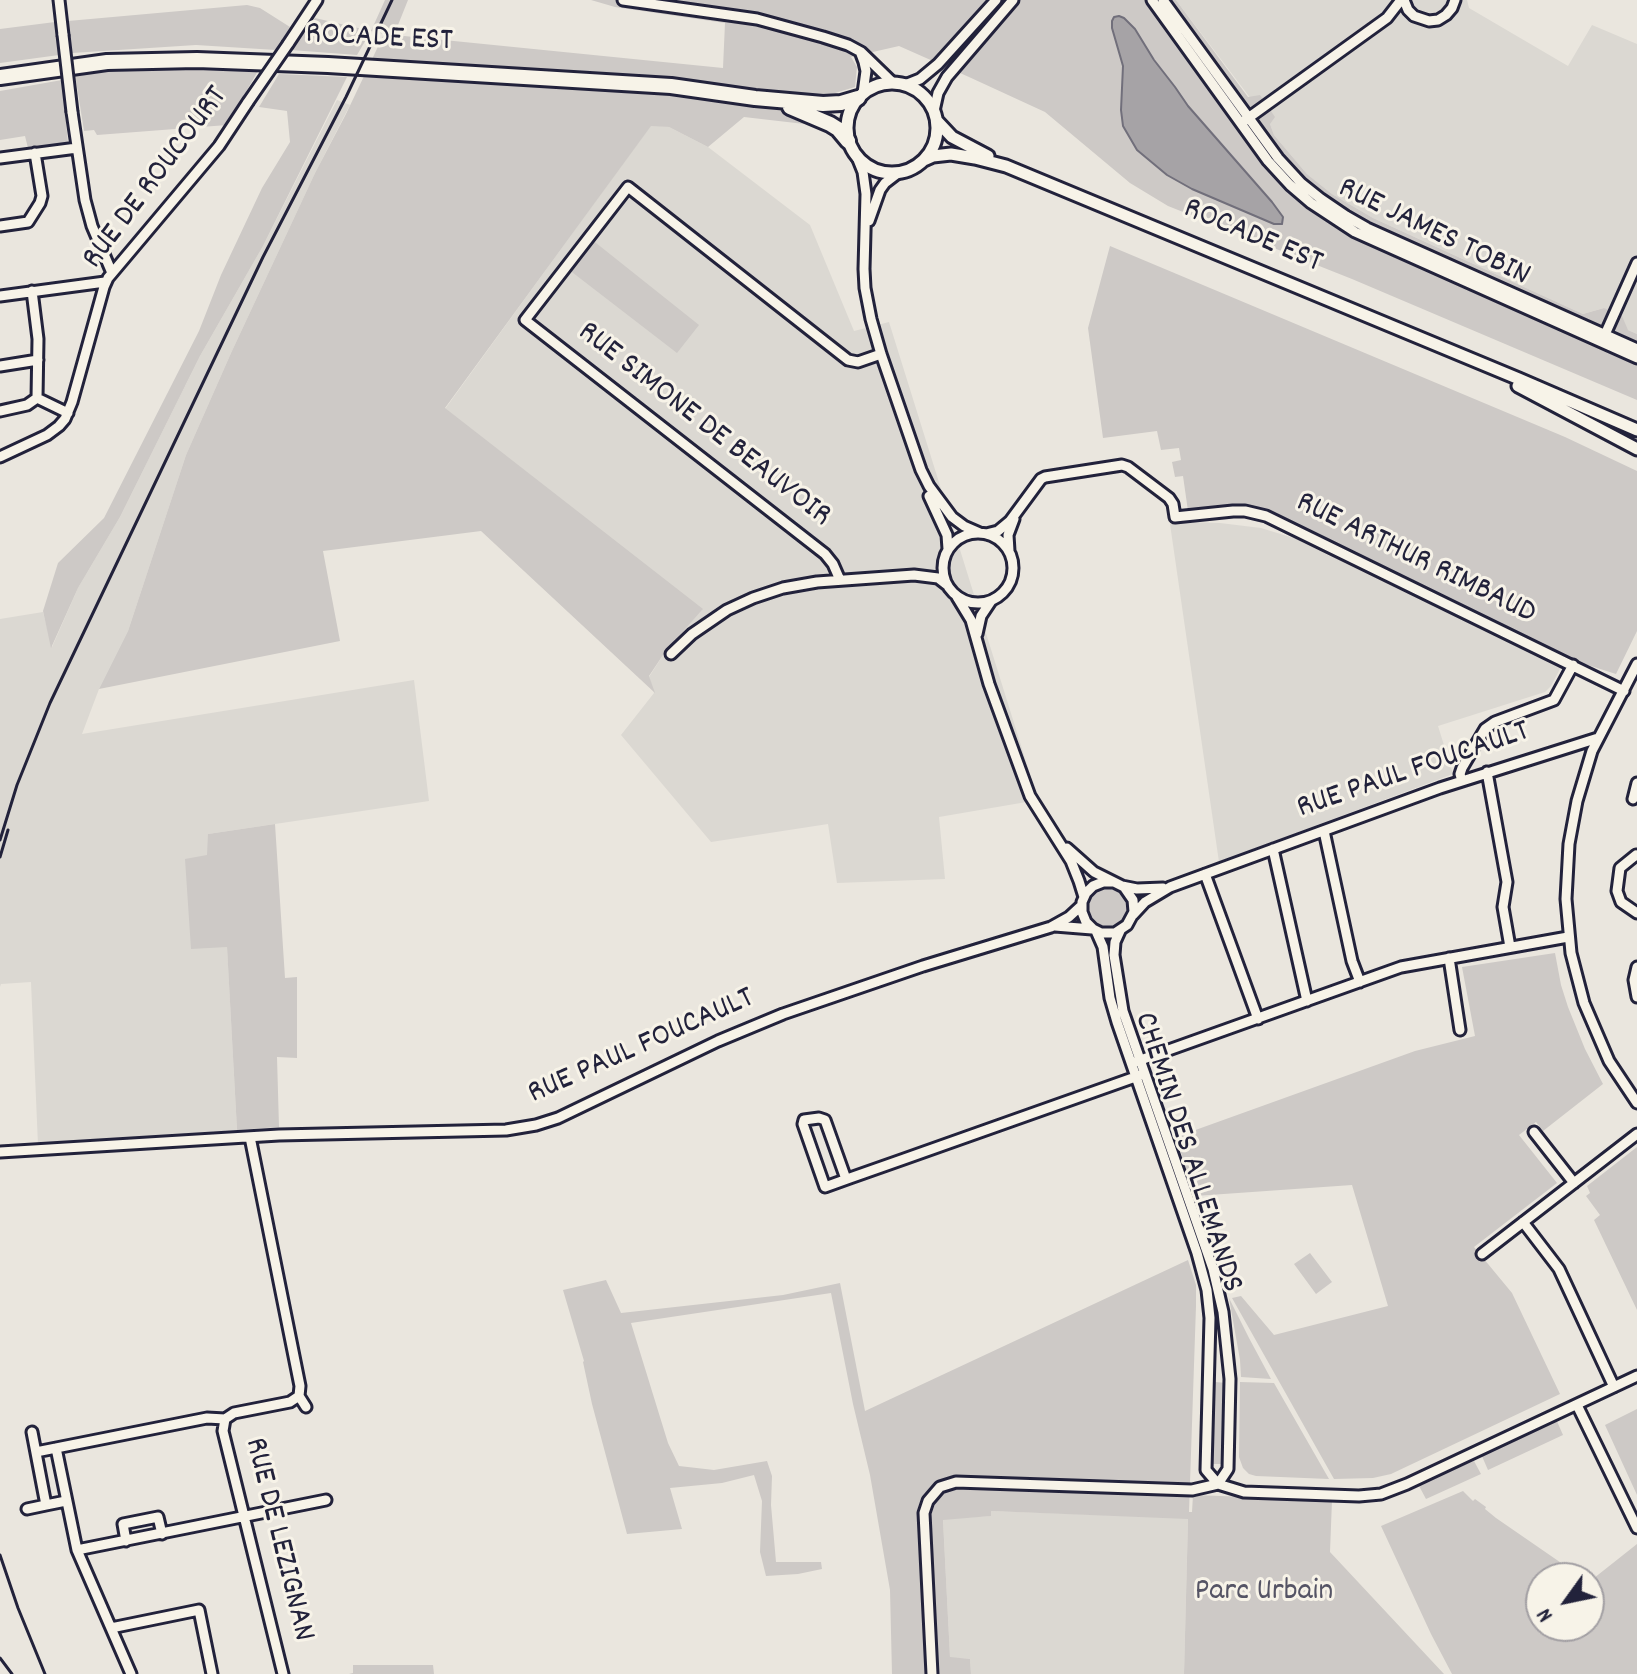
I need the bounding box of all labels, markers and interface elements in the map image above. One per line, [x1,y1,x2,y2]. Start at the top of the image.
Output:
street label: ROCADE EST [305,17,453,63]
street label: RUE DE ROUCOURT [76,80,238,278]
street label: RUE JAMES TOBIN [1331,171,1535,297]
street label: ROCADE EST [1177,192,1327,284]
street label: RUE SIMONE DE BEAUVOIR [568,315,838,537]
street label: RUE ARTHUR RIMBAUD [1289,485,1541,635]
street label: RUE PAUL FOUCAULT [1293,714,1535,830]
street label: RUE PAUL FOUCAULT [523,981,761,1115]
street label: CHEMIN DES ALLEMANDS [1123,1008,1249,1298]
street label: RUE DE LEZIGNAN [233,1434,321,1646]
north arrow [1525,1562,1605,1642]
park label: Parc Urbain [1195,1575,1333,1613]
text: N [1530,1601,1562,1627]

